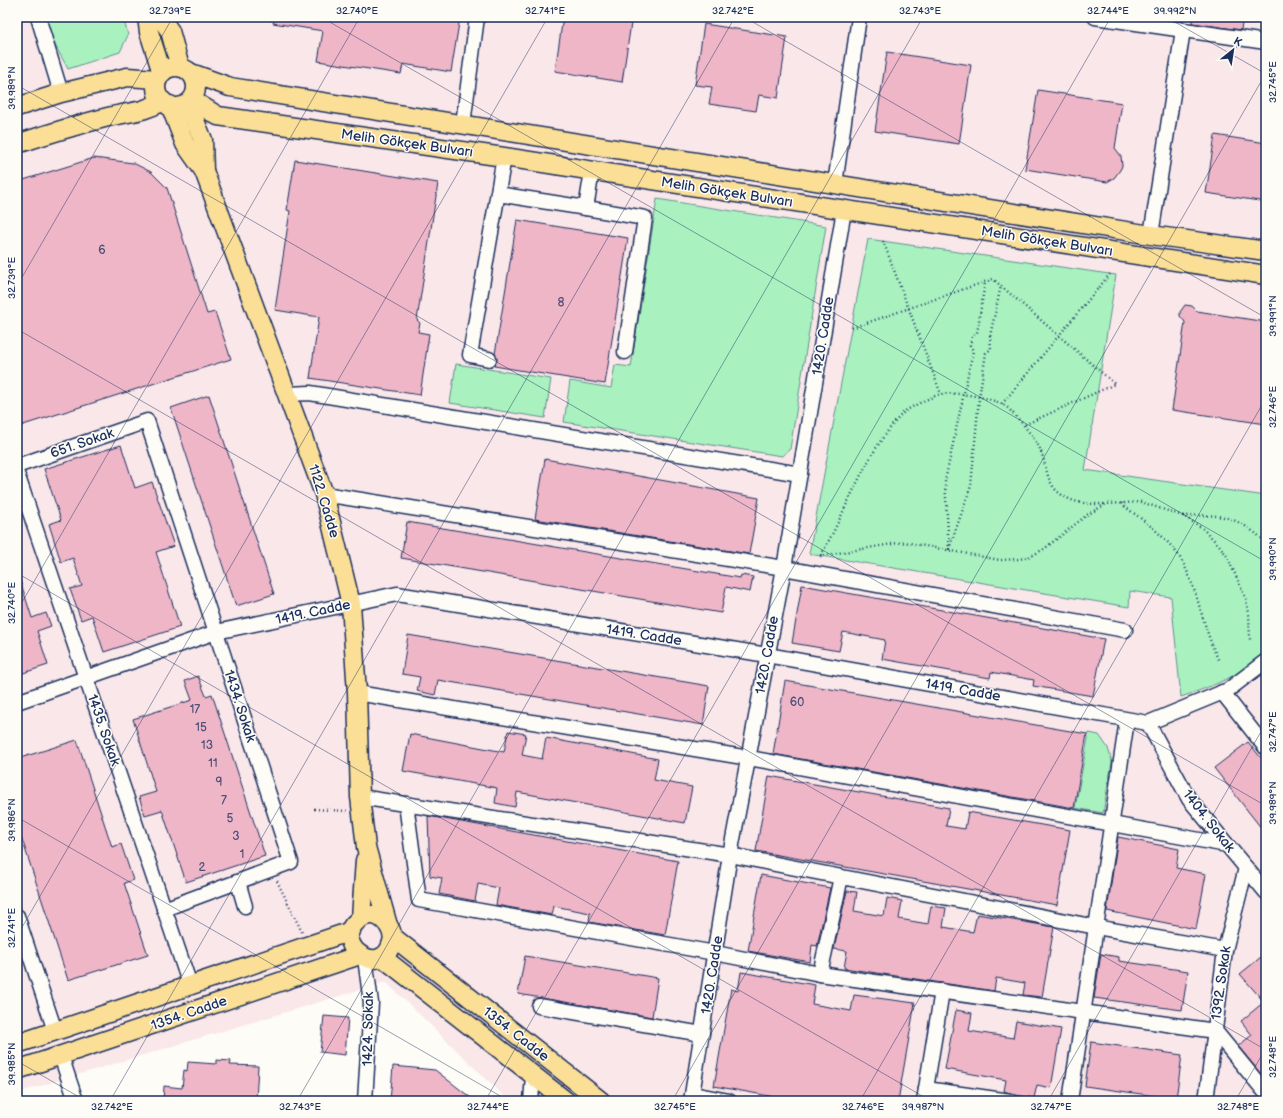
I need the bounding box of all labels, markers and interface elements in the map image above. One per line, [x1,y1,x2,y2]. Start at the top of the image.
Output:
text: 32.739°E [149,5,191,17]
text: 32.740°E [336,5,378,17]
text: 32.741°E [525,5,565,17]
text: 32.742°E [712,5,754,17]
text: 32.743°E [899,5,941,17]
text: 32.744°E [1087,5,1129,17]
text: 39.992°N [1153,5,1197,17]
north arrow [1213,30,1253,70]
text: K [1231,34,1245,50]
text: 32.745°E [1267,61,1279,103]
text: 39.989°N [6,66,18,110]
street label: Melih Gökçek Bulvarı [340,125,474,161]
street label: Melih Gökçek Bulvarı [660,173,794,211]
street label: Melih Gökçek Bulvarı [980,222,1114,260]
house number: 6 [98,243,106,258]
text: 32.739°E [6,257,18,299]
house number: 8 [558,295,565,310]
text: 39.991°N [1267,295,1279,337]
street label: 1420. Cadde [808,296,838,376]
text: 32.746°E [1267,386,1279,428]
street label: 651. Sokak [48,424,116,462]
street label: 1122. Cadde [305,462,343,540]
text: 39.990°N [1267,537,1279,581]
text: 32.740°E [6,582,18,624]
street label: 1419. Cadde [274,596,352,628]
street label: 1420. Cadde [752,615,782,695]
street label: 1419. Cadde [605,621,683,649]
street label: 1434. Sokak [220,668,260,745]
street label: 1419. Cadde [924,675,1002,705]
street label: 1435. Sokak [84,692,124,768]
house number: 60 [790,695,804,710]
house number: 17 [190,702,200,717]
text: 32.747°E [1267,711,1279,753]
house number: 15 [195,720,207,735]
house number: 13 [201,738,213,753]
house number: 11 [208,756,218,771]
house number: 9 [216,775,223,790]
text: 39.989°N [1267,781,1279,825]
street label: 1404. Sokak [1179,786,1239,856]
house number: 7 [221,793,227,808]
text: 39.986°N [6,798,18,842]
house number: 5 [227,811,234,826]
house number: 3 [232,829,240,844]
house number: 1 [240,847,244,862]
house number: 2 [198,860,206,875]
text: 32.741°E [6,908,18,948]
street label: 1420. Cadde [697,935,727,1015]
street label: 1392. Sokak [1207,945,1235,1021]
street label: 1424. Sokak [359,991,377,1066]
street label: 1354. Cadde [149,992,229,1034]
street label: 1354. Cadde [480,1003,552,1065]
text: 32.748°E [1267,1036,1279,1078]
text: 39.985°N [6,1042,18,1086]
text: 32.742°E [91,1101,133,1113]
text: 32.743°E [279,1101,321,1113]
text: 32.744°E [467,1101,509,1113]
text: 32.745°E [654,1101,696,1113]
text: 32.746°E [842,1101,884,1113]
text: 39.987°N [902,1101,944,1113]
text: 32.747°E [1030,1101,1072,1113]
text: 32.748°E [1217,1101,1259,1113]

